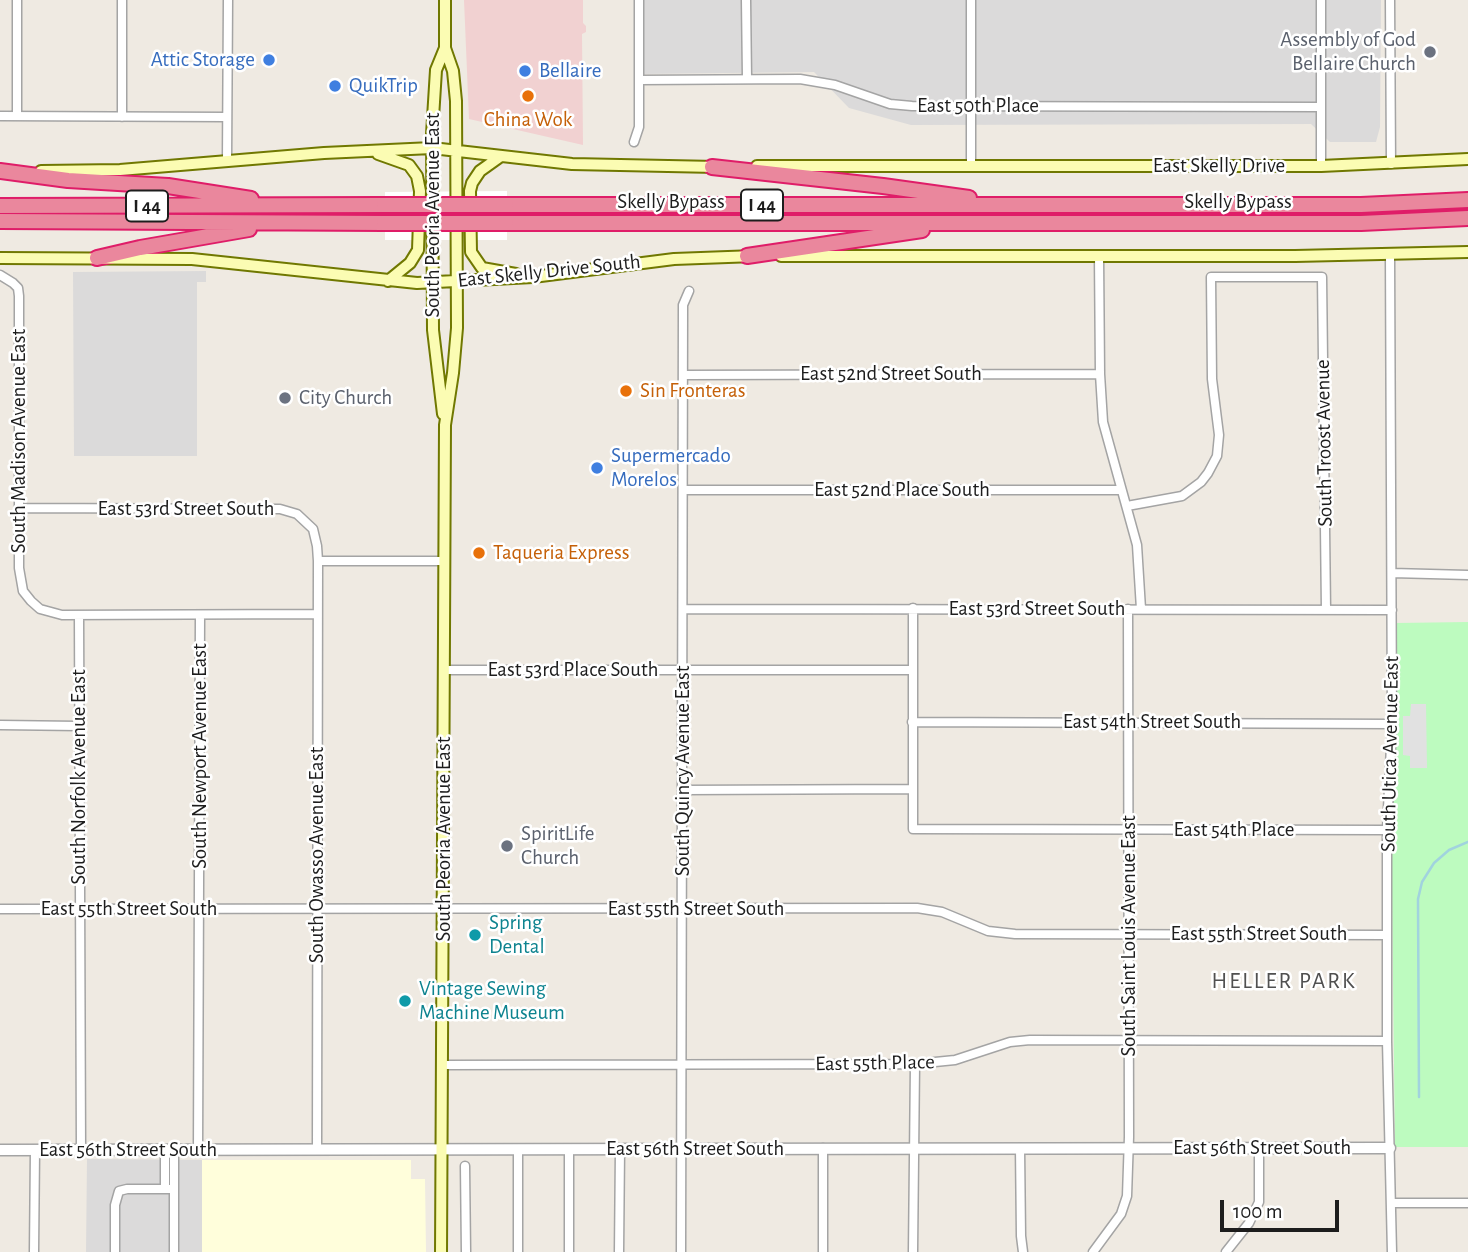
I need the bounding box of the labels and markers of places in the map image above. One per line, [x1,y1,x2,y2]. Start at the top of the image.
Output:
place label: Assembly of God Bellaire Church [1280,27,1416,77]
marker: Assembly of God Bellaire Church [1422,44,1438,60]
place label: Attic Storage [151,47,255,73]
marker: Attic Storage [261,52,277,68]
place label: Bellaire [539,58,601,84]
marker: Bellaire [517,63,533,79]
place label: QuikTrip [349,73,418,99]
marker: QuikTrip [327,78,343,94]
marker: China Wok [520,88,536,104]
place label: China Wok [484,107,572,133]
place label: Sin Fronteras [640,378,745,404]
marker: Sin Fronteras [618,383,634,399]
place label: City Church [299,385,392,411]
marker: City Church [277,390,293,406]
place label: Supermercado Morelos [611,443,731,493]
marker: Supermercado Morelos [589,460,605,476]
place label: Taqueria Express [493,540,629,566]
marker: Taqueria Express [471,545,487,561]
place label: SpiritLife Church [521,821,594,871]
marker: SpiritLife Church [499,838,515,854]
place label: Spring Dental [489,910,545,960]
marker: Spring Dental [467,927,483,943]
place label: Vintage Sewing Machine Museum [419,976,565,1026]
marker: Vintage Sewing Machine Museum [397,993,413,1009]

